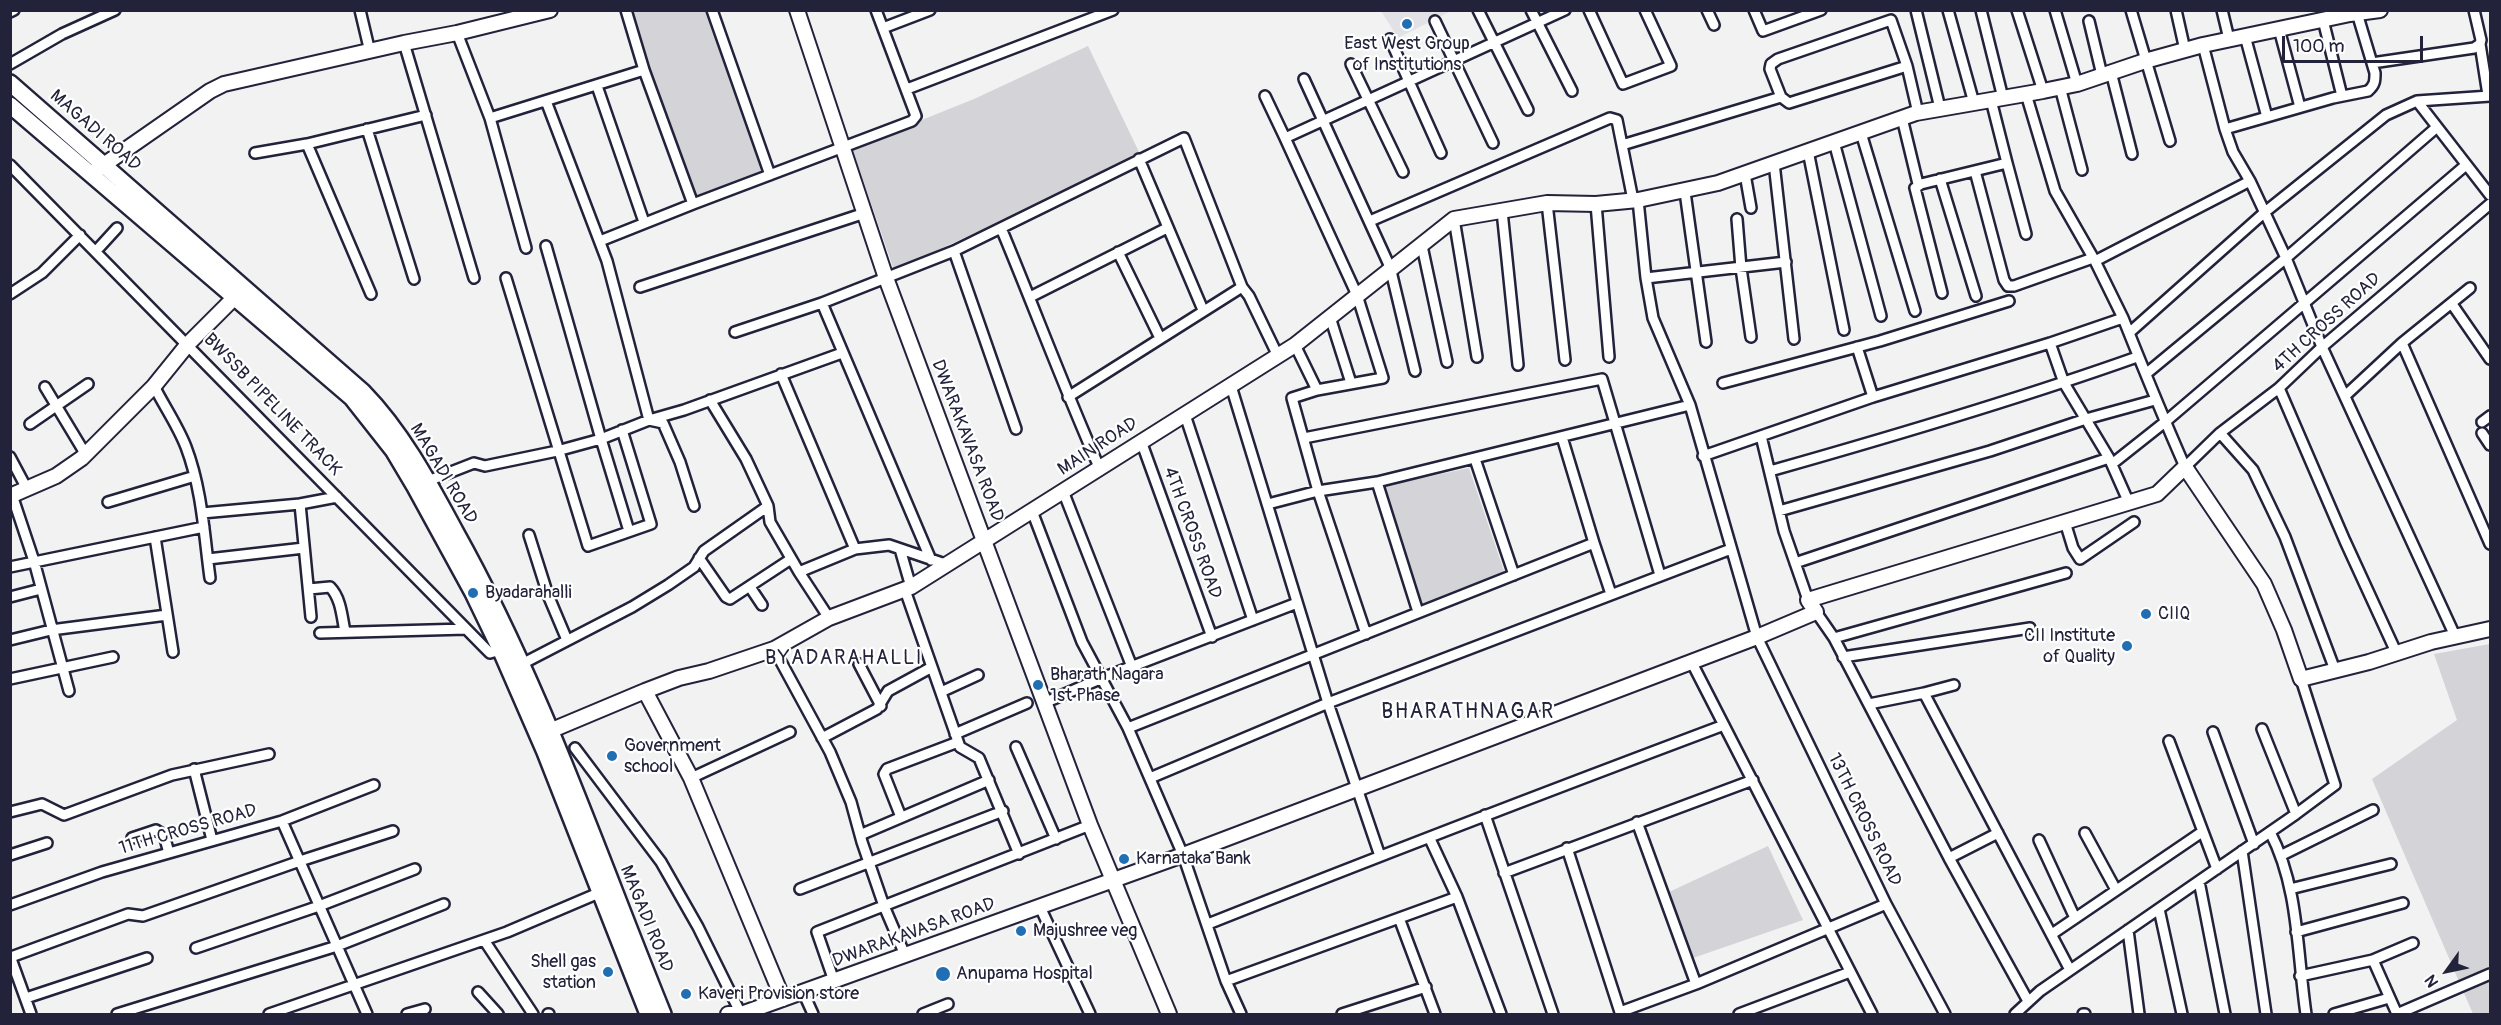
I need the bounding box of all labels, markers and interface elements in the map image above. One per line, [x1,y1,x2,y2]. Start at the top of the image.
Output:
marker: East West Group of Institutions [1400,17,1414,31]
scale bar [2285,24,2426,62]
place label: East West Group of Institutions [1344,33,1470,76]
text: 100 m [2293,35,2345,58]
street label: MAGADI ROAD [45,86,145,176]
street label: 4TH CROSS ROAD [2268,269,2386,377]
street label: BWSSB PIPELINE TRACK [198,329,346,481]
street label: DWARAKAVASA ROAD [926,357,1008,525]
street label: MAIN ROAD [1054,413,1142,481]
street label: MAGADI ROAD [405,420,481,528]
street label: 4TH CROSS ROAD [1158,464,1226,602]
place label: Byadarahalli [485,582,572,604]
marker: Byadarahalli [466,586,480,600]
place label: CIIQ [2158,603,2190,625]
marker: CIIQ [2139,607,2153,621]
place label: CII Institute of Quality [2024,625,2115,668]
marker: CII Institute of Quality [2120,639,2134,653]
district label: BYADARAHALLI [765,647,923,671]
place label: Bharath Nagara 1st Phase [1050,664,1164,706]
marker: Bharath Nagara 1st Phase [1031,678,1045,692]
district label: BHARATHNAGAR [1381,700,1555,726]
place label: Government school [624,735,721,777]
marker: Government school [605,749,619,763]
street label: 13TH CROSS ROAD [1823,750,1905,890]
street label: 11TH CROSS ROAD [117,800,259,860]
place label: Karnataka Bank [1136,848,1251,870]
marker: Karnataka Bank [1117,852,1131,866]
street label: MAGADI ROAD [615,862,677,976]
street label: DWARAKAVASA ROAD [830,894,998,972]
place label: Majushree veg [1033,920,1137,942]
marker: Majushree veg [1014,924,1028,938]
north arrow [2417,941,2477,1001]
place label: Shell gas station [530,951,596,994]
place label: Anupama Hospital [956,963,1093,985]
marker: Shell gas station [601,965,615,979]
marker: Anupama Hospital [934,965,952,983]
text: N [2421,971,2443,991]
place label: Kaveri Provision store [698,983,859,1005]
marker: Kaveri Provision store [679,987,693,1001]

